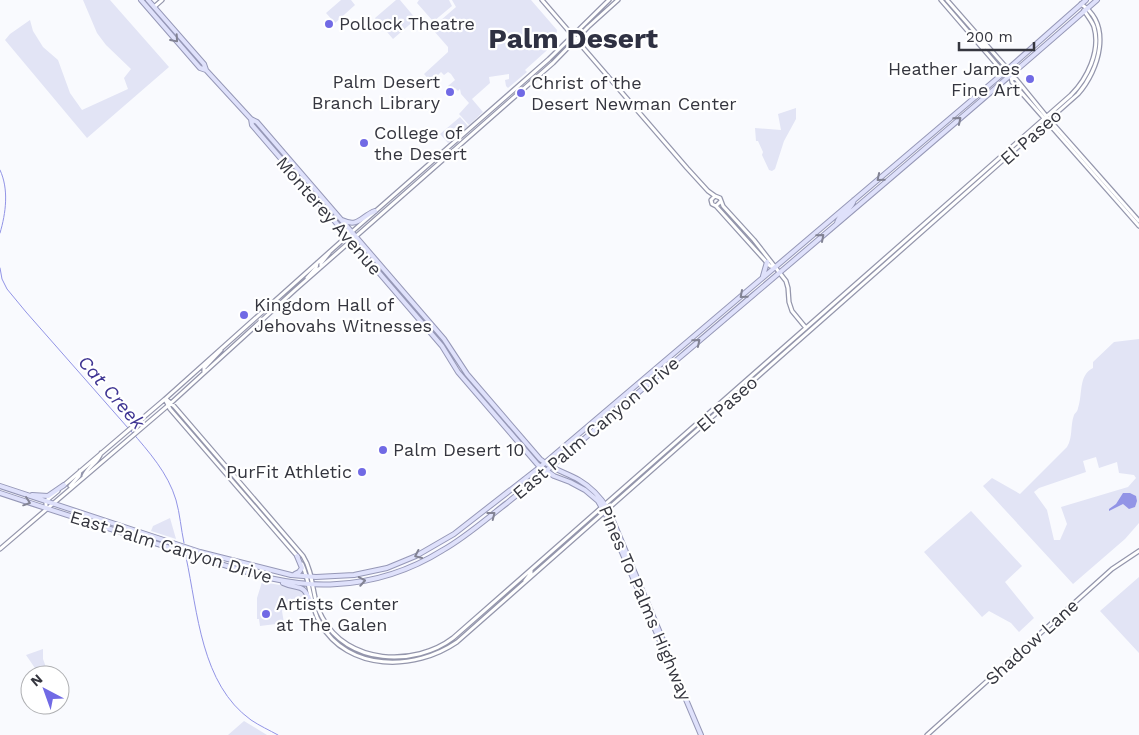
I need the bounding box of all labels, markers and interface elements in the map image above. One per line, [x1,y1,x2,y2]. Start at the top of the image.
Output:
place label: Pollock Theatre [339,13,475,34]
marker: Pollock Theatre [323,18,335,30]
scale bar [959,20,1034,52]
district label: Palm Desert [488,22,658,55]
text: 200 m [966,28,1013,46]
one-way arrow [169,34,178,43]
place label: Heather James Fine Art [888,58,1020,100]
place label: Palm Desert Branch Library [312,71,441,113]
place label: Christ of the Desert Newman Center [531,72,737,114]
marker: Heather James Fine Art [1024,73,1036,85]
marker: Palm Desert Branch Library [444,86,456,98]
marker: Christ of the Desert Newman Center [515,87,527,99]
street label: El Paseo [996,104,1066,169]
one-way arrow [953,117,962,126]
place label: College of the Desert [374,122,467,164]
marker: College of the Desert [358,137,370,149]
street label: Monterey Avenue [272,152,386,279]
one-way arrow [876,173,885,182]
one-way arrow [815,234,824,243]
one-way arrow [739,289,748,298]
place label: Kingdom Hall of Jehovahs Witnesses [254,294,432,336]
marker: Kingdom Hall of Jehovahs Witnesses [238,309,250,321]
one-way arrow [691,340,700,348]
water label: Cat Creek [73,351,150,434]
street label: East Palm Canyon Drive [508,352,683,503]
street label: El Paseo [692,371,762,436]
place label: Palm Desert 10 [393,439,525,460]
marker: Palm Desert 10 [377,444,389,456]
place label: PurFit Athletic [226,461,352,482]
marker: PurFit Athletic [356,466,368,478]
one-way arrow [22,496,31,506]
street label: Pines To Palms Highway [595,502,696,704]
street label: East Palm Canyon Drive [67,506,275,587]
one-way arrow [486,512,495,520]
one-way arrow [414,549,423,560]
one-way arrow [358,577,367,587]
place label: Artists Center at The Galen [276,593,399,635]
street label: Shadow Lane [981,594,1083,689]
marker: Artists Center at The Galen [260,608,272,620]
north arrow [20,665,70,715]
text: N [27,671,46,690]

